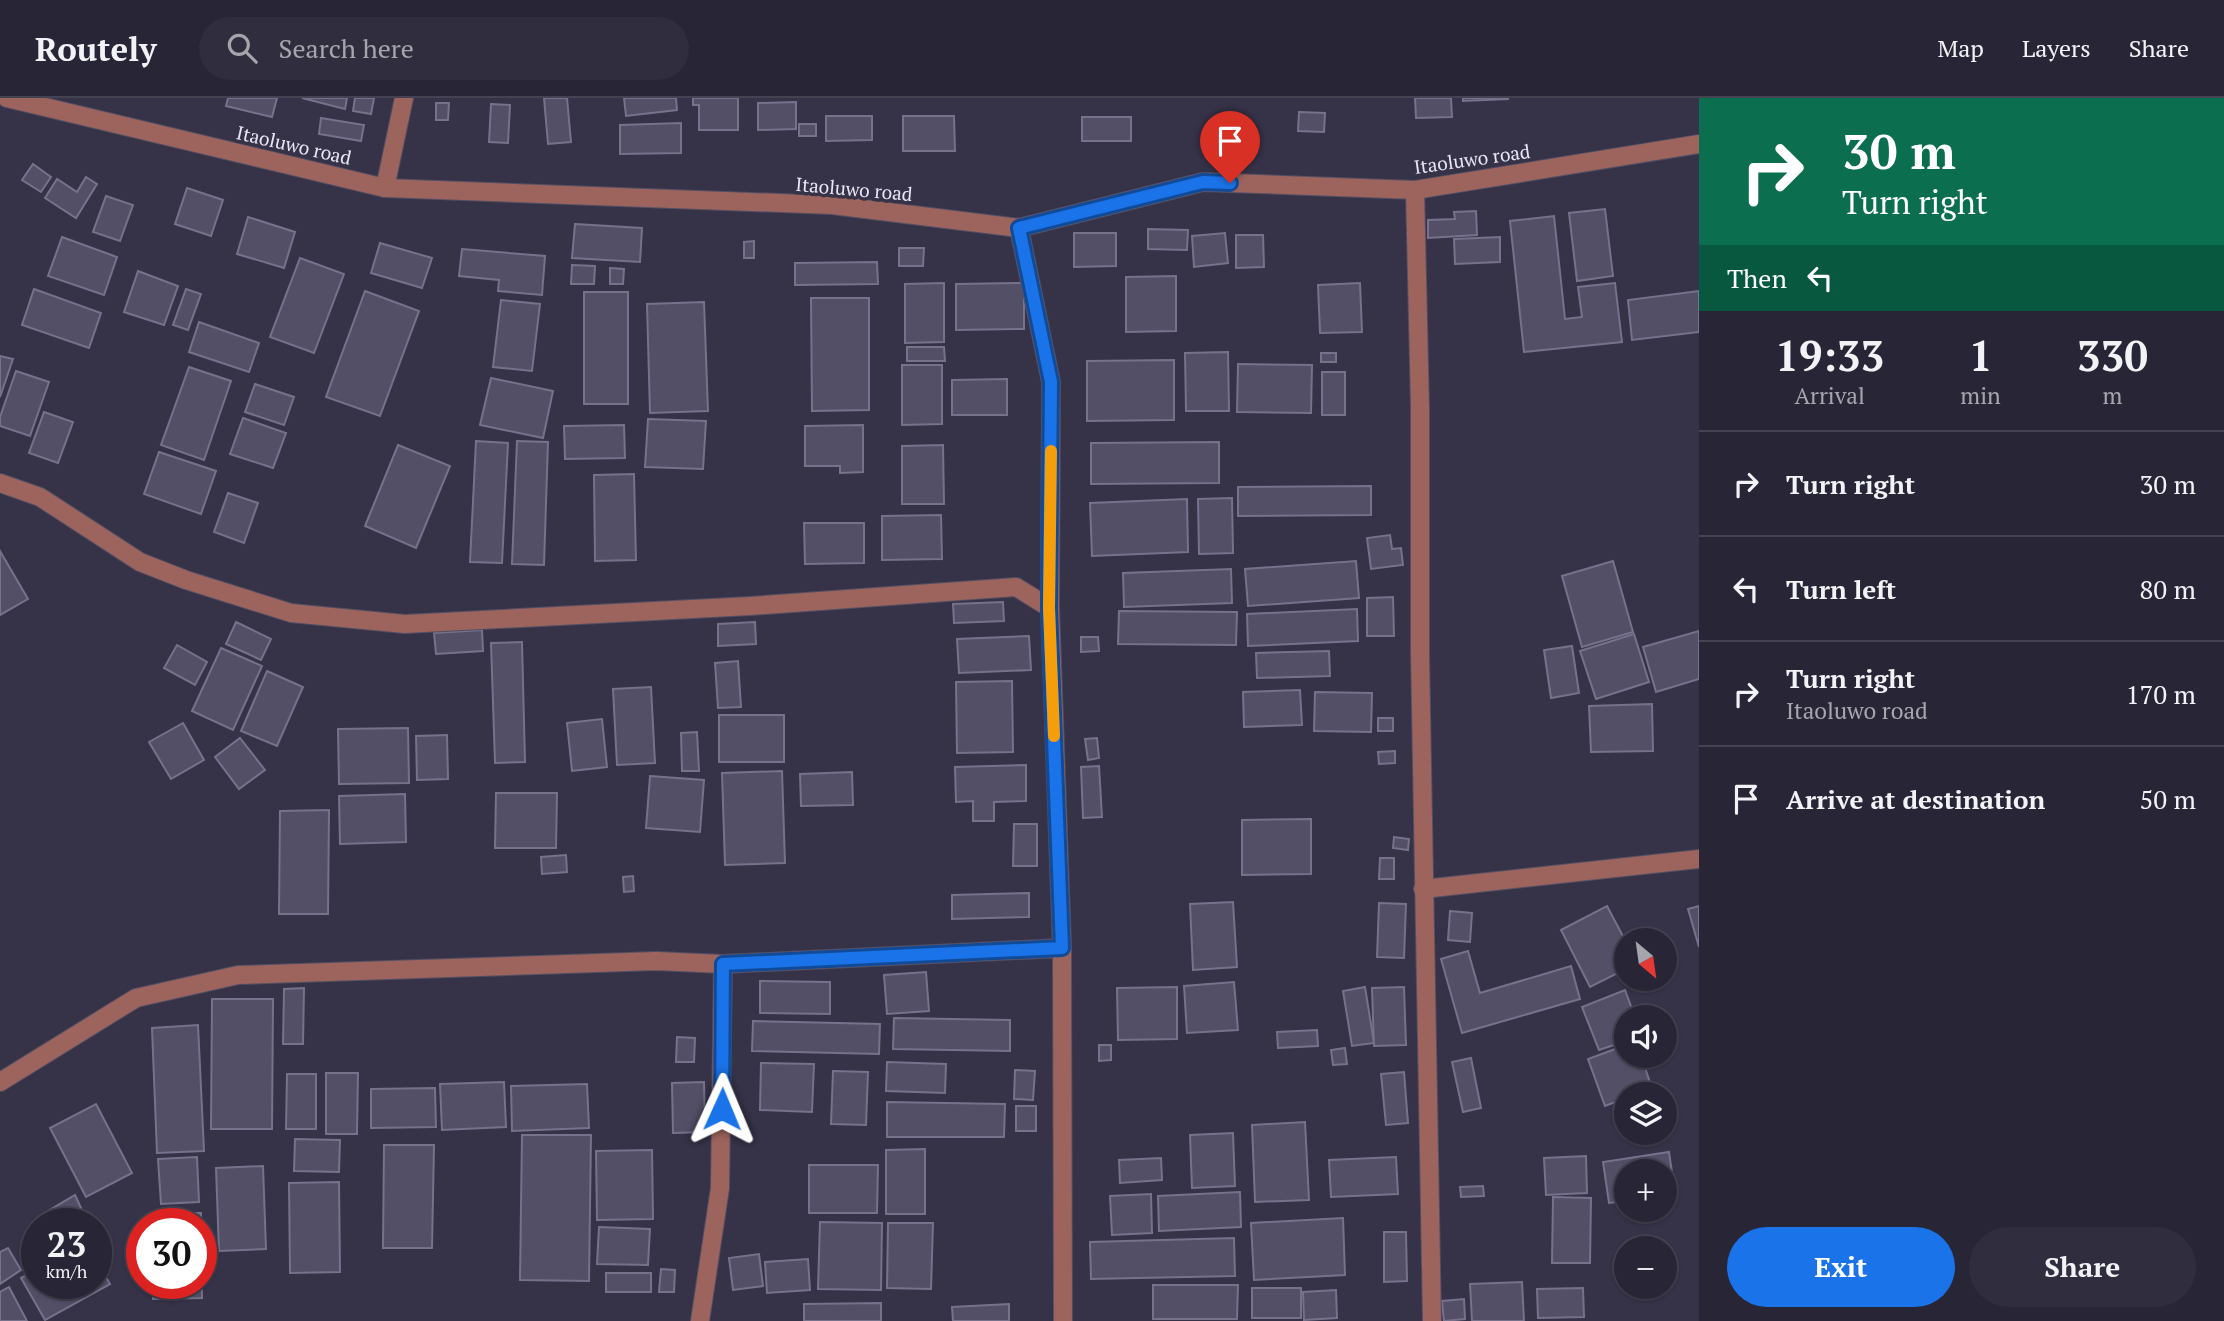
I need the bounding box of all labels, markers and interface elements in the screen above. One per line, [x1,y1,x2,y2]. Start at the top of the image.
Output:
search box [199,17,689,80]
text: Routely [35,27,157,70]
icon: search [223,29,261,67]
text: Search here [279,31,414,65]
text: Map [1937,32,1984,64]
text: Layers [2022,32,2091,64]
text: Share [2129,32,2189,64]
pin [1200,111,1260,183]
text: 30 m [1842,118,1956,183]
street label: Itaoluwo road [234,119,354,170]
icon: arrive [1211,122,1249,160]
icon: right [1727,126,1818,217]
street label: Itaoluwo road [1412,138,1532,179]
street label: Itaoluwo road [795,171,914,206]
text: Turn right [1842,181,1988,223]
icon: left [1801,259,1839,297]
text: Then [1727,261,1787,295]
text: 19:33 [1775,327,1884,383]
text: 1 [1969,327,1992,383]
text: 330 [2077,327,2148,383]
text: Arrival [1794,380,1865,411]
text: min [1960,380,2001,411]
text: m [2102,380,2122,411]
icon: right [1727,465,1765,503]
text: Turn right [1786,467,1915,501]
text: 30 m [2140,467,2196,501]
icon: left [1727,570,1765,608]
text: Turn left [1786,572,1896,606]
text: 80 m [2140,572,2196,606]
text: Turn right [1786,661,1915,695]
icon: right [1727,675,1765,713]
text: 170 m [2126,677,2196,711]
text: Itaoluwo road [1786,695,1928,726]
icon: arrive [1727,780,1765,818]
text: Arrive at destination [1786,782,2045,816]
text: 50 m [2140,782,2196,816]
north arrow [1614,928,1676,990]
map controls [1614,928,1677,1299]
button: sound [1614,1005,1677,1068]
position arrow [685,1072,759,1146]
button: layers [1614,1082,1677,1145]
button: + [1614,1159,1677,1222]
speed limit sign: 30 [126,1208,217,1299]
text: 23 [47,1221,86,1267]
button: Exit [1727,1227,1955,1307]
button: Share [1969,1227,2196,1307]
button: − [1614,1236,1677,1299]
text: km/h [46,1259,87,1283]

